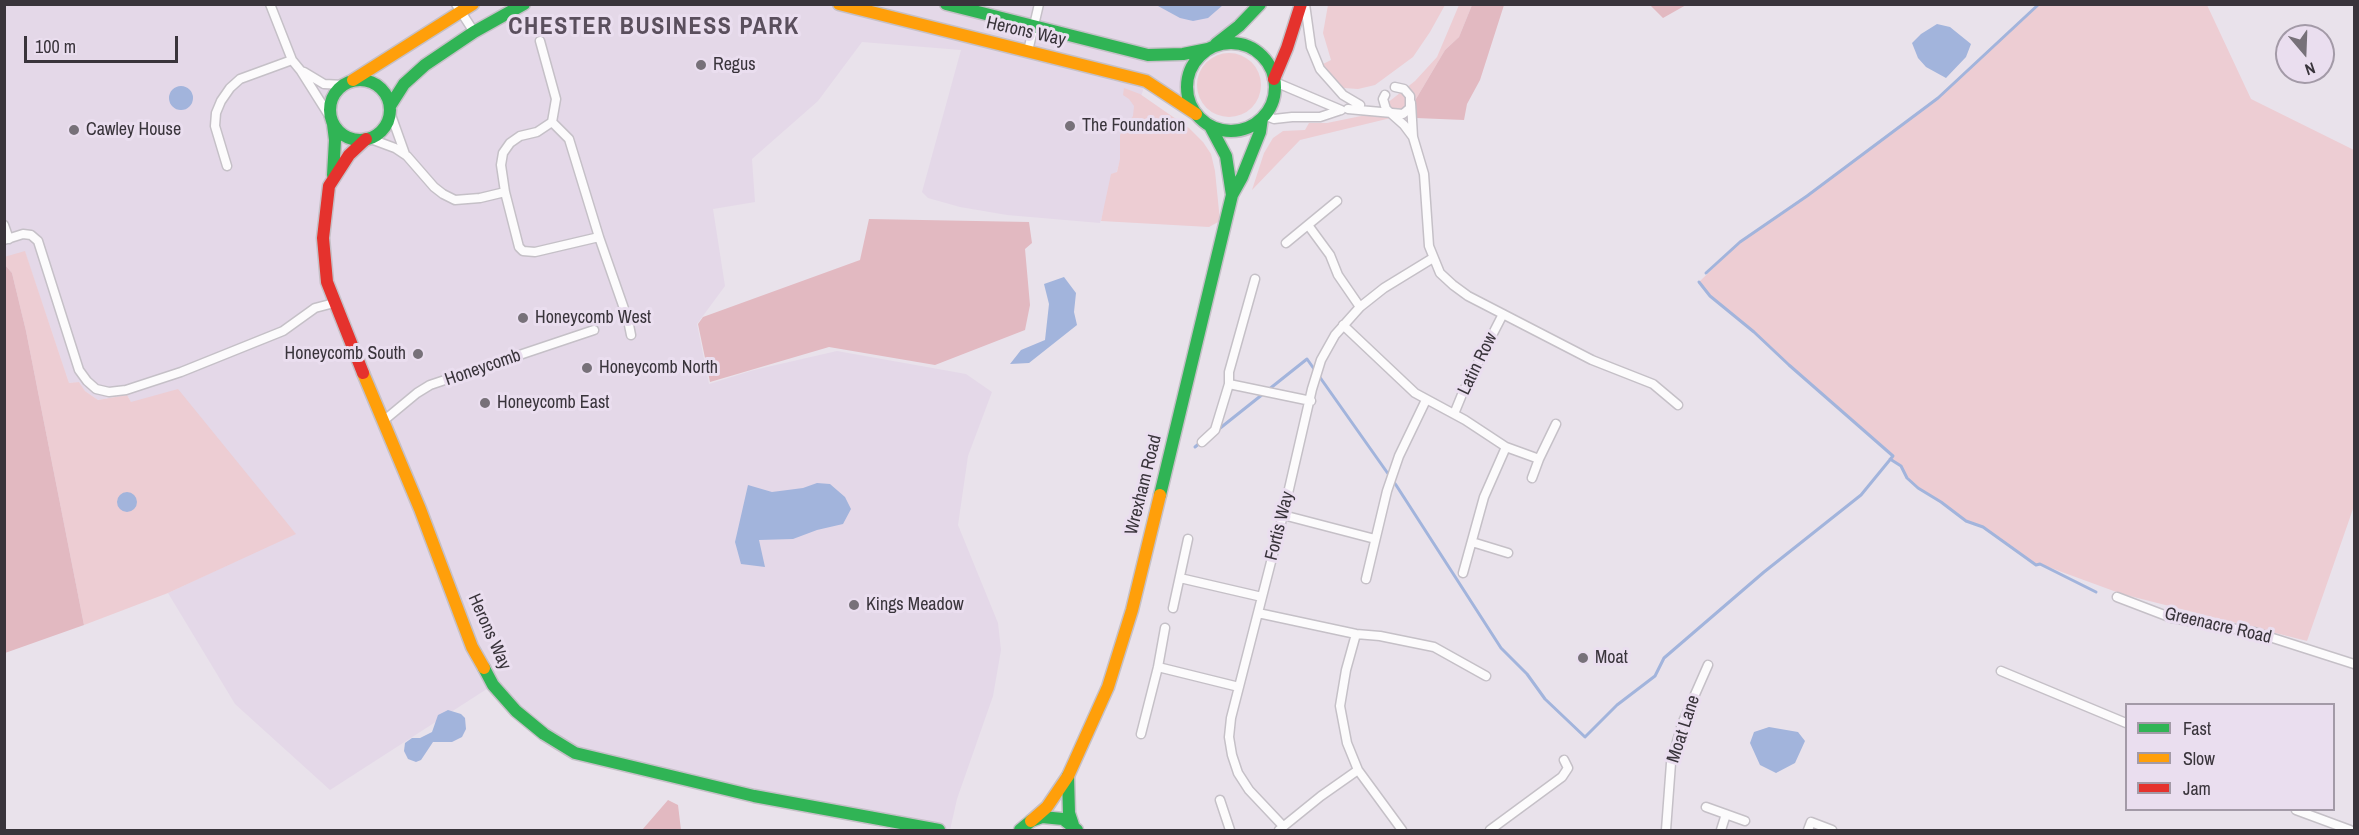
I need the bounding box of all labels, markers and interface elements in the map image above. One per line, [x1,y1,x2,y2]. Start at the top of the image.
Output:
street label: Herons Way [984,12,1068,52]
district label: CHESTER BUSINESS PARK [508,14,800,42]
scale bar [27,24,182,62]
north arrow [2275,24,2335,84]
text: 100 m [35,34,76,59]
place label: Regus [713,54,756,76]
text: N [2302,57,2318,81]
marker: Regus [694,58,708,72]
place label: The Foundation [1082,115,1185,137]
place label: Cawley House [86,119,181,141]
marker: The Foundation [1063,119,1077,133]
marker: Cawley House [67,123,81,137]
place label: Honeycomb West [535,307,651,329]
marker: Honeycomb West [516,311,530,325]
street label: Latin Row [1454,329,1502,399]
place label: Honeycomb South [285,343,406,365]
street label: Honeycomb [442,345,524,391]
marker: Honeycomb South [411,347,425,361]
place label: Honeycomb North [599,357,718,379]
marker: Honeycomb North [580,361,594,375]
place label: Honeycomb East [497,392,609,414]
marker: Honeycomb East [478,396,492,410]
street label: Wrexham Road [1121,433,1167,537]
street label: Fortis Way [1261,489,1299,563]
street label: Herons Way [463,591,515,673]
place label: Kings Meadow [866,594,964,616]
marker: Kings Meadow [847,598,861,612]
street label: Greenacre Road [2162,603,2274,649]
place label: Moat [1595,647,1628,669]
marker: Moat [1576,651,1590,665]
street label: Moat Lane [1663,692,1705,766]
legend [2125,703,2335,811]
text: Fast [2183,716,2211,741]
text: Slow [2183,746,2215,771]
text: Jam [2183,776,2211,801]

